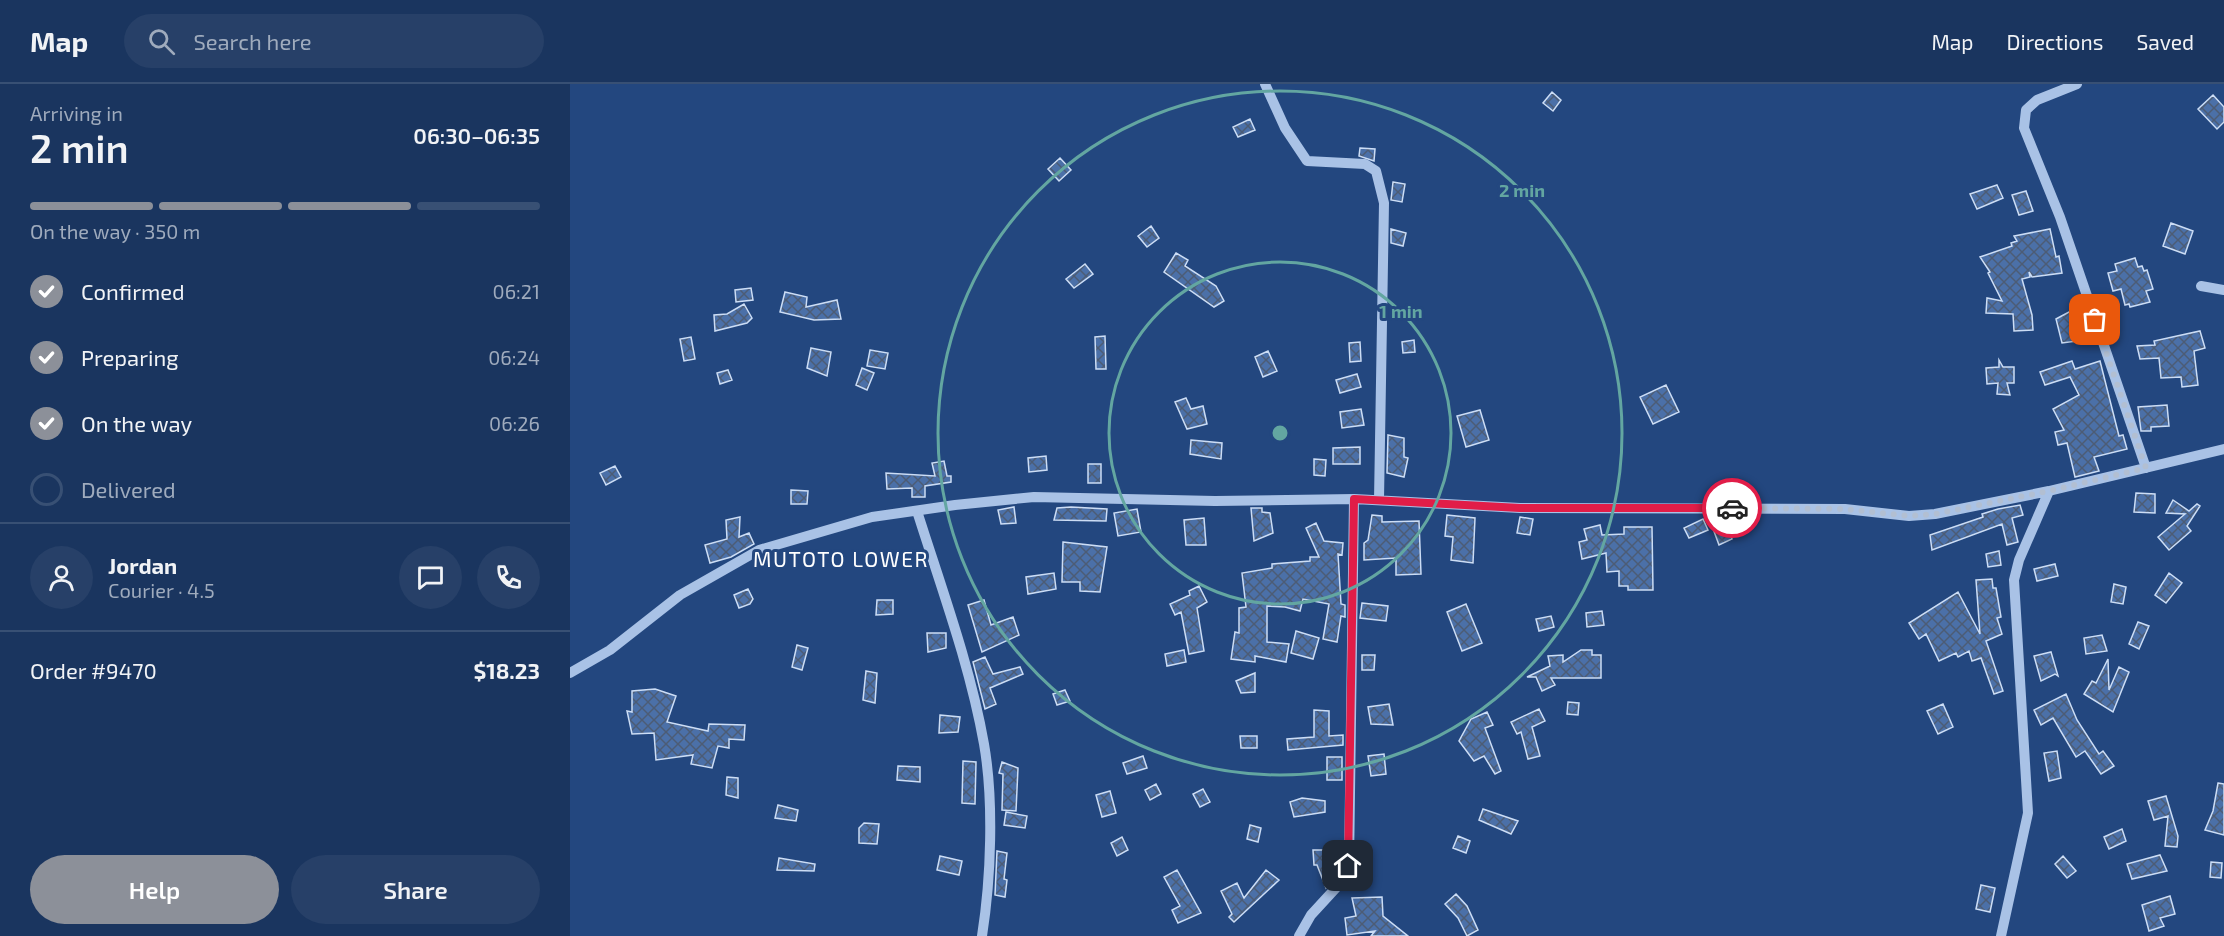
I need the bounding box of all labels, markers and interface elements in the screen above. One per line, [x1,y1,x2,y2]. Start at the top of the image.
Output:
search box [124,14,544,68]
text: Map [30,24,88,58]
icon: search [145,25,178,58]
text: Search here [193,28,312,54]
text: Map [1931,29,1974,54]
text: Directions [2007,29,2103,54]
text: Saved [2136,29,2194,54]
text: Arriving in [30,101,123,125]
text: 06:30–06:35 [413,122,540,148]
text: 2 min [30,124,129,171]
text: 2 min [1499,179,1545,201]
text: On the way · 350 m [30,219,200,243]
icon: check [30,275,63,308]
text: Confirmed [81,278,185,304]
text: 06:21 [493,279,540,303]
pin [2069,294,2120,345]
text: 1 min [1379,300,1423,322]
icon: bag [2078,303,2111,336]
icon: check [30,341,63,374]
text: Preparing [81,344,179,370]
text: 06:24 [488,345,540,369]
icon: check [30,407,63,440]
text: On the way [81,410,192,436]
text: 06:26 [489,411,540,435]
centre of rings [1270,423,1290,443]
text: Delivered [81,476,176,502]
courier [1702,478,1762,538]
icon: car [1716,492,1749,525]
button: person [30,546,93,609]
button: chat [399,546,462,609]
button: phone [477,546,540,609]
district label: MUTOTO LOWER [753,546,929,571]
text: Jordan [108,552,177,578]
text: Courier · 4.5 [108,578,215,602]
text: Order #9470 [30,657,157,683]
text: $18.23 [473,657,540,683]
pin [1322,840,1373,891]
icon: home [1331,849,1364,882]
button: Help [30,855,279,924]
button: Share [291,855,540,924]

